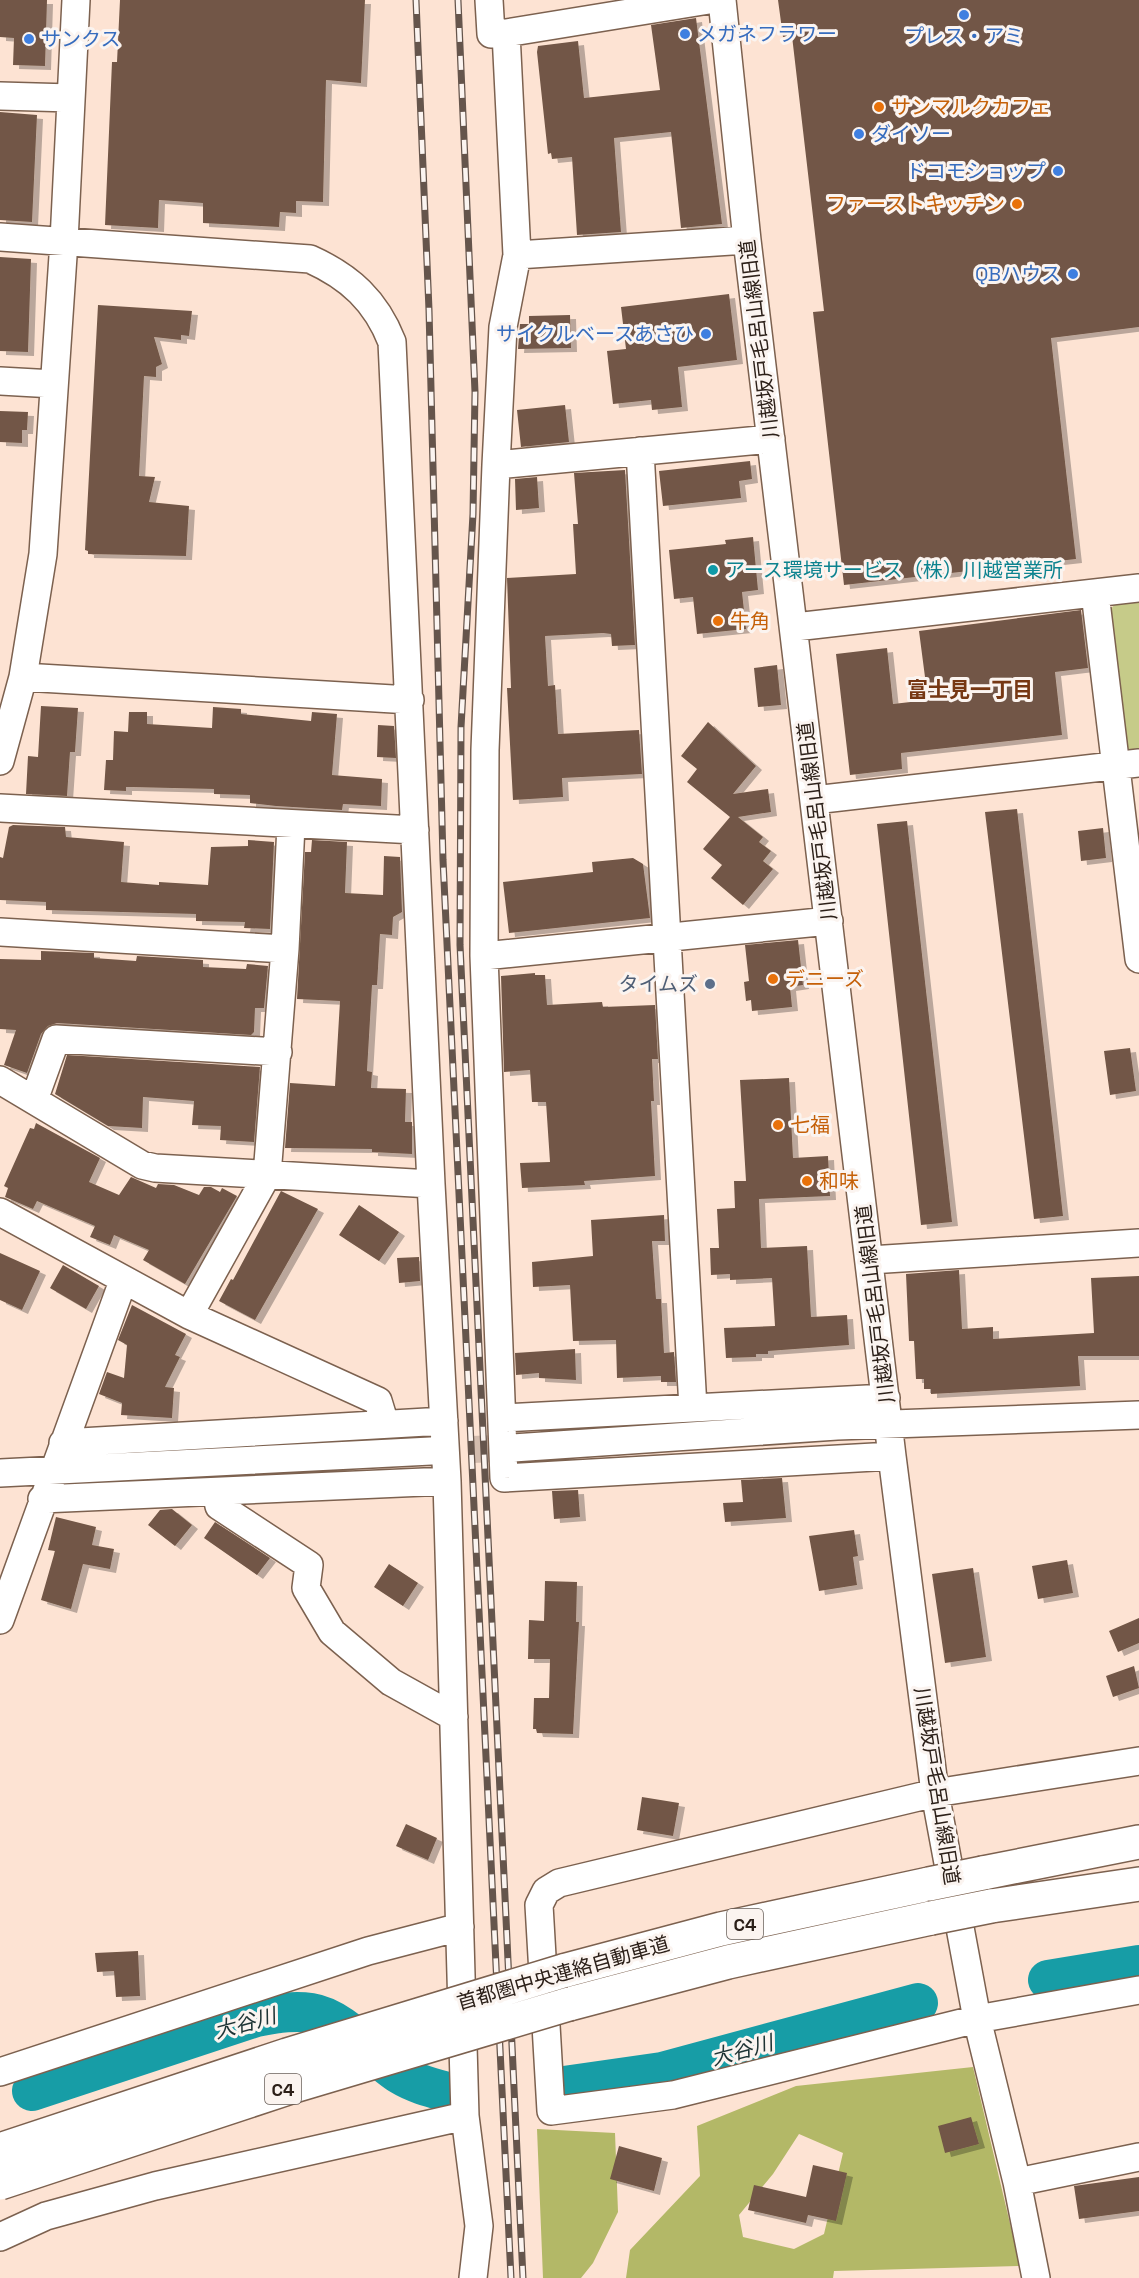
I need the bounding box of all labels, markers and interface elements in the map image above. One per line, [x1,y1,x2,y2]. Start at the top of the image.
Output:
marker: プレス・アミ [957,8,971,22]
place label: メガネフラワー [697,21,837,47]
place label: プレス・アミ [904,23,1024,49]
place label: サンクス [41,26,120,52]
marker: メガネフラワー [678,27,692,41]
marker: サンクス [22,32,36,46]
place label: サンマルクカフェ [891,94,1051,120]
marker: サンマルクカフェ [872,100,886,114]
place label: ダイソー [871,121,951,147]
marker: ダイソー [852,127,866,141]
place label: ドコモショップ [906,158,1046,184]
marker: ドコモショップ [1051,164,1065,178]
place label: ファーストキッチン [826,191,1005,217]
marker: ファーストキッチン [1010,197,1024,211]
street label: 川越坂戸毛呂山線旧道 [734,238,784,440]
place label: QBハウス [975,261,1061,287]
marker: QBハウス [1066,267,1080,281]
place label: サイクルベースあさひ [496,321,694,347]
marker: サイクルベースあさひ [699,327,713,341]
place label: アース環境サービス（株）川越営業所 [725,557,1063,583]
marker: アース環境サービス（株）川越営業所 [706,563,720,577]
place label: 牛角 [730,608,770,634]
marker: 牛角 [711,614,725,628]
district label: 富士見一丁目 [907,676,1033,703]
street label: 川越坂戸毛呂山線旧道 [792,720,842,922]
place label: デニーズ [785,966,864,992]
place label: タイムズ [618,971,698,997]
marker: デニーズ [766,972,780,986]
marker: タイムズ [703,977,717,991]
place label: 七福 [790,1112,830,1138]
marker: 七福 [771,1118,785,1132]
place label: 和味 [819,1168,859,1194]
marker: 和味 [800,1174,814,1188]
street label: 川越坂戸毛呂山線旧道 [850,1203,900,1405]
street label: 川越坂戸毛呂山線旧道 [909,1685,965,1887]
road number: C4 [727,1909,763,1939]
street label: 首都圏中央連絡自動車道 [454,1930,672,2016]
water label: 大谷川 [211,2001,281,2044]
water label: 大谷川 [708,2028,778,2071]
road number: C4 [265,2074,301,2104]

